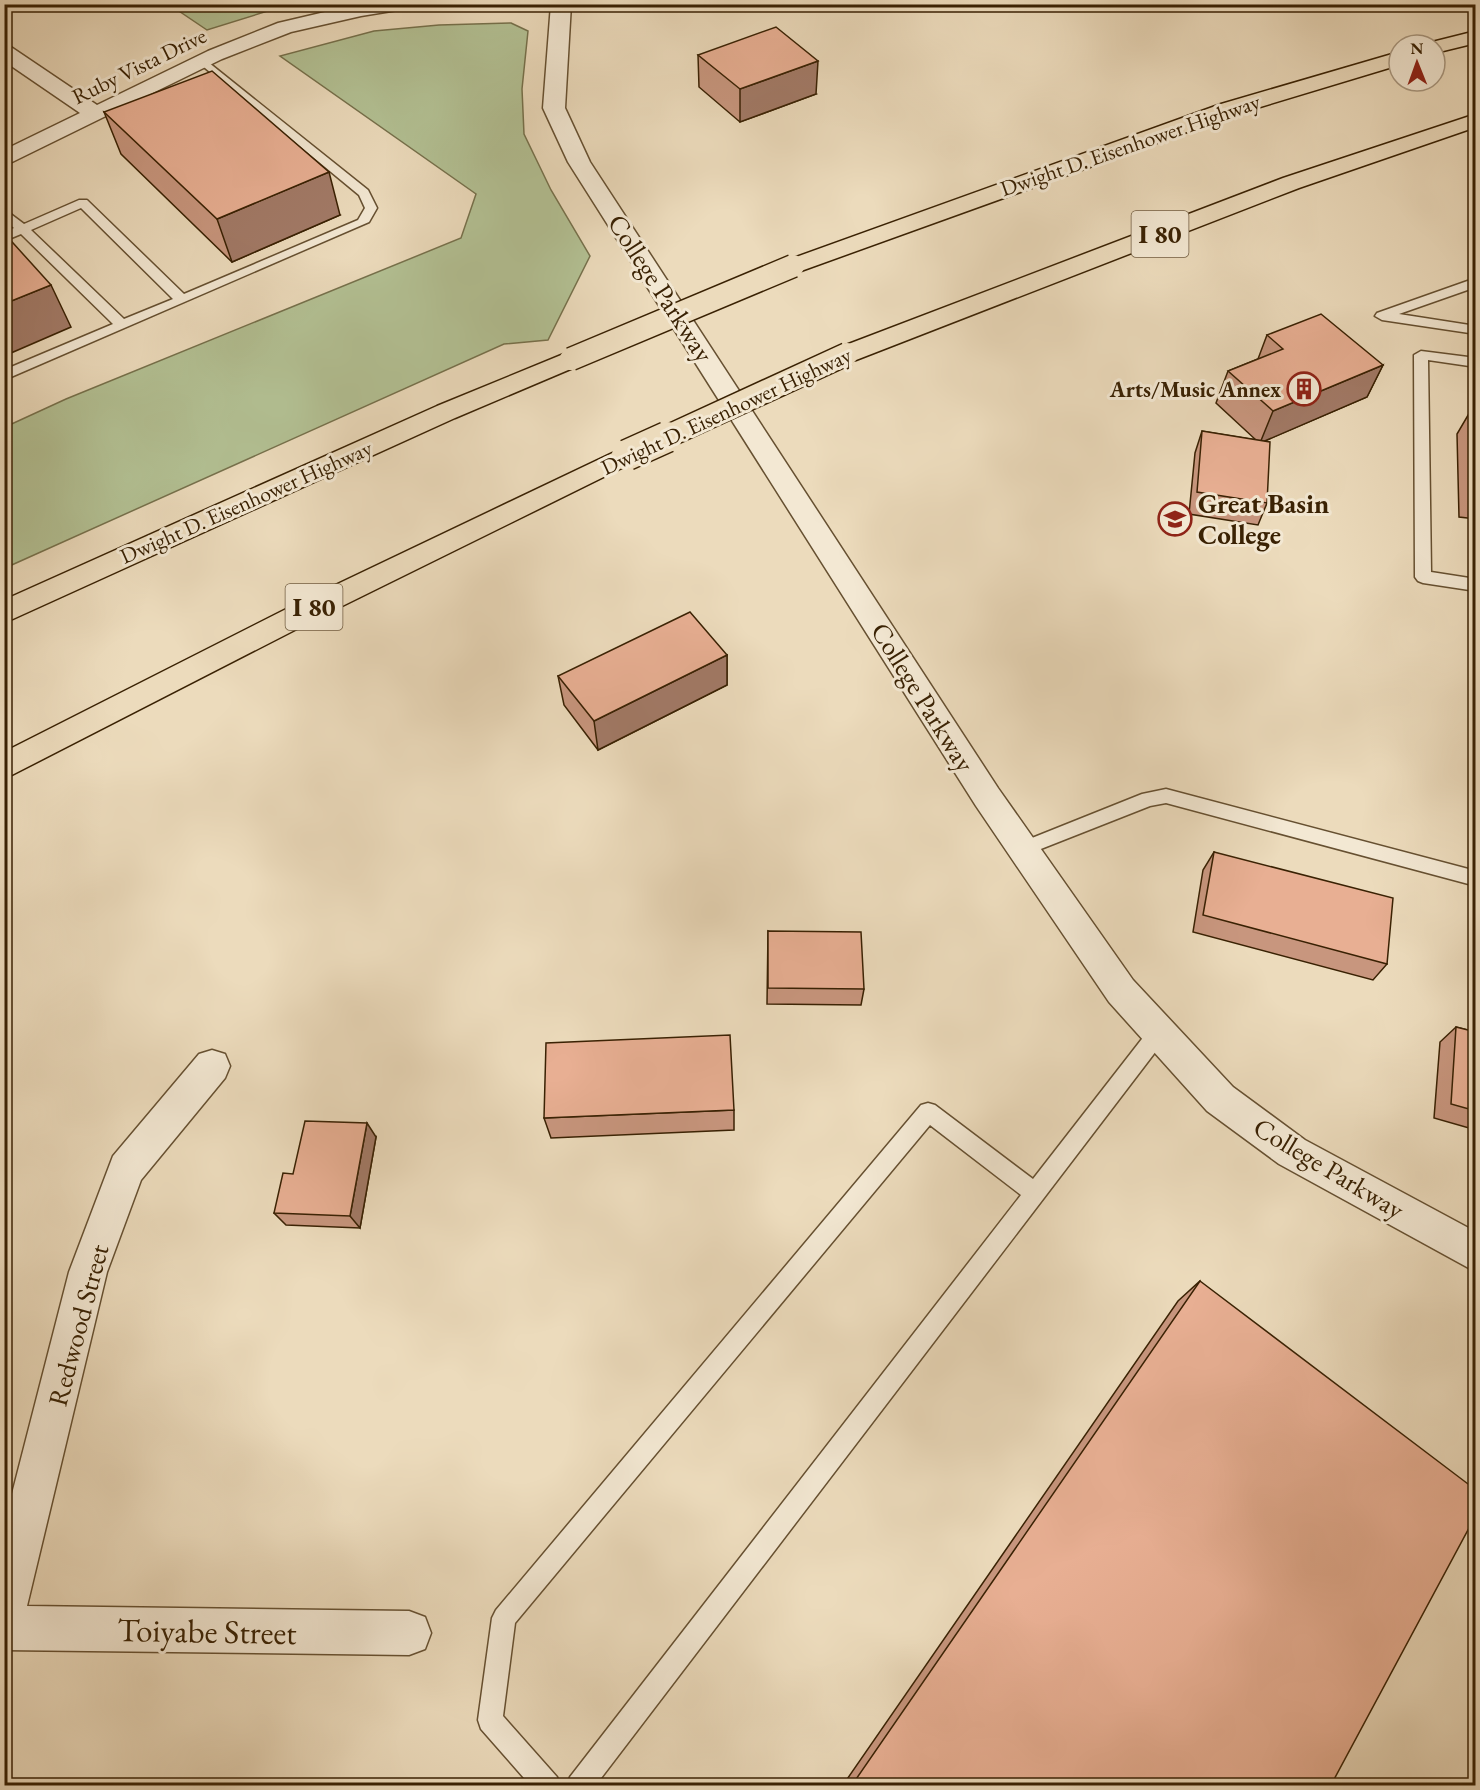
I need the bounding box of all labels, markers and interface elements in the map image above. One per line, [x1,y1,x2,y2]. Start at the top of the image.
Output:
street label: Ruby Vista Drive [67,21,211,111]
north arrow [1387,33,1447,93]
text: N [1410,38,1423,59]
street label: Dwight D. Eisenhower Highway [996,87,1264,203]
street label: College Parkway [600,207,722,369]
road number: I 80 [1132,211,1188,257]
street label: Dwight D. Eisenhower Highway [596,340,856,482]
building icon: Arts/Music Annex [1286,371,1322,407]
place label: Arts/Music Annex [1109,375,1281,404]
street label: Dwight D. Eisenhower Highway [115,433,377,571]
place label: Great Basin College [1198,486,1329,552]
school or university icon: Great Basin College [1157,501,1193,537]
road number: I 80 [286,584,342,630]
street label: College Parkway [863,616,983,778]
street label: College Parkway [1247,1109,1411,1227]
street label: Redwood Street [40,1240,117,1410]
street label: Toiyabe Street [117,1608,298,1654]

